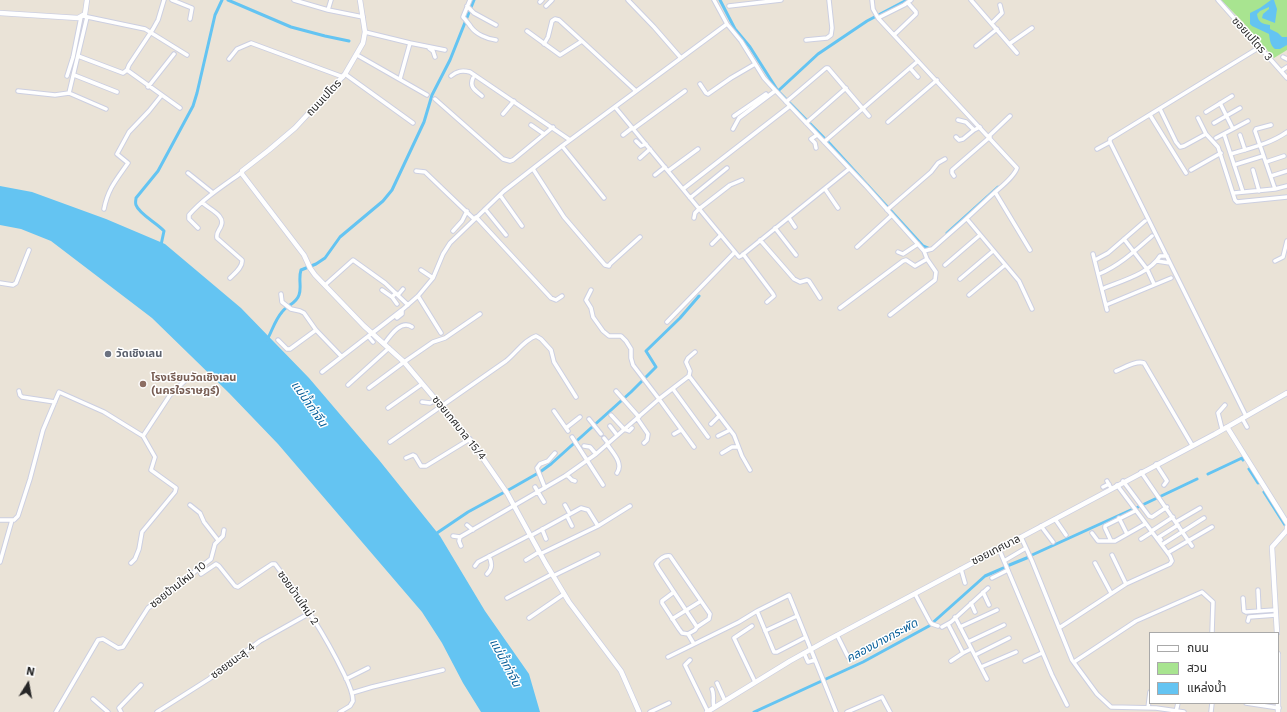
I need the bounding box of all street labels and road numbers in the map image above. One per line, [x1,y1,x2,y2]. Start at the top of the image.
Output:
street label: ซอยเปโตร 3 [1229,14,1275,64]
street label: ถนนเปโตร [304,77,344,119]
street label: ซอยเทศบาล 15/4 [429,393,489,463]
street label: ซอยเทศบาล [969,532,1023,568]
street label: ซอยบ้านใหม่ 10 [147,559,209,611]
street label: ซอยบ้านใหม่ 2 [274,568,322,628]
street label: ซอยชนะสุ 4 [208,640,258,682]

